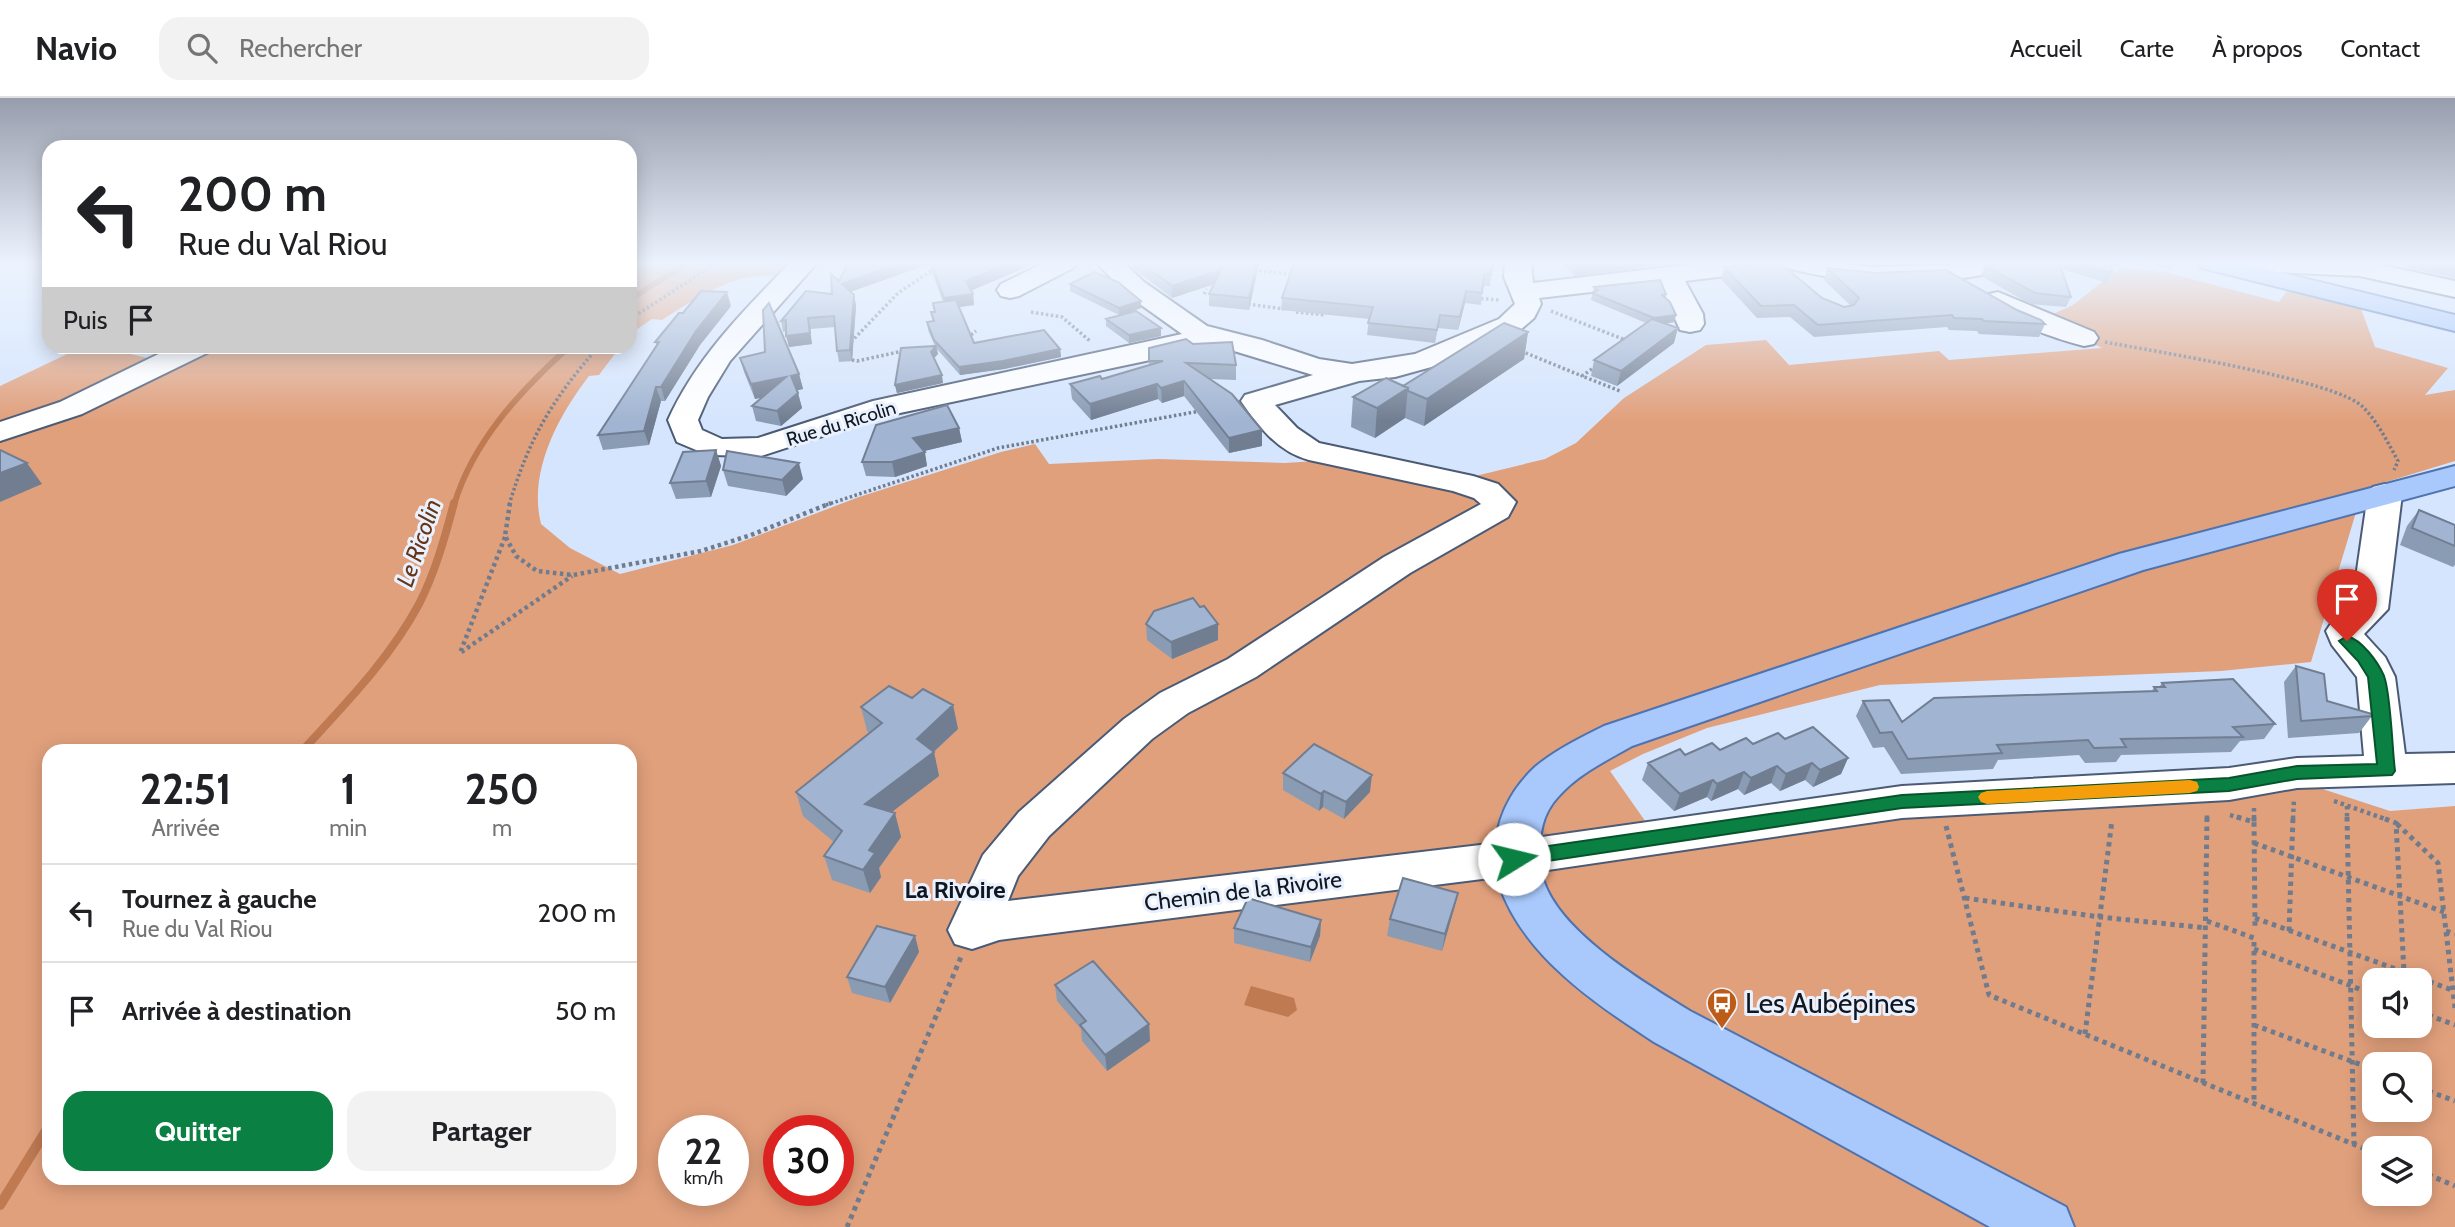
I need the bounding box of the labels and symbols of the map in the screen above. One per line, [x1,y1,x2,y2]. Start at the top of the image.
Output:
street label: Rue du Ricolin [784,396,899,451]
water label: Le Ricolin [390,495,447,590]
pin [2317,569,2377,641]
position arrow [1477,822,1551,896]
street label: Chemin de la Rivoire [1143,865,1344,917]
district label: La Rivoire [904,875,1006,904]
bus stop icon: Les Aubépines [1705,986,1739,1030]
place label: Les Aubépines [1745,986,1916,1020]
speed limit sign: 30 [763,1115,854,1206]

